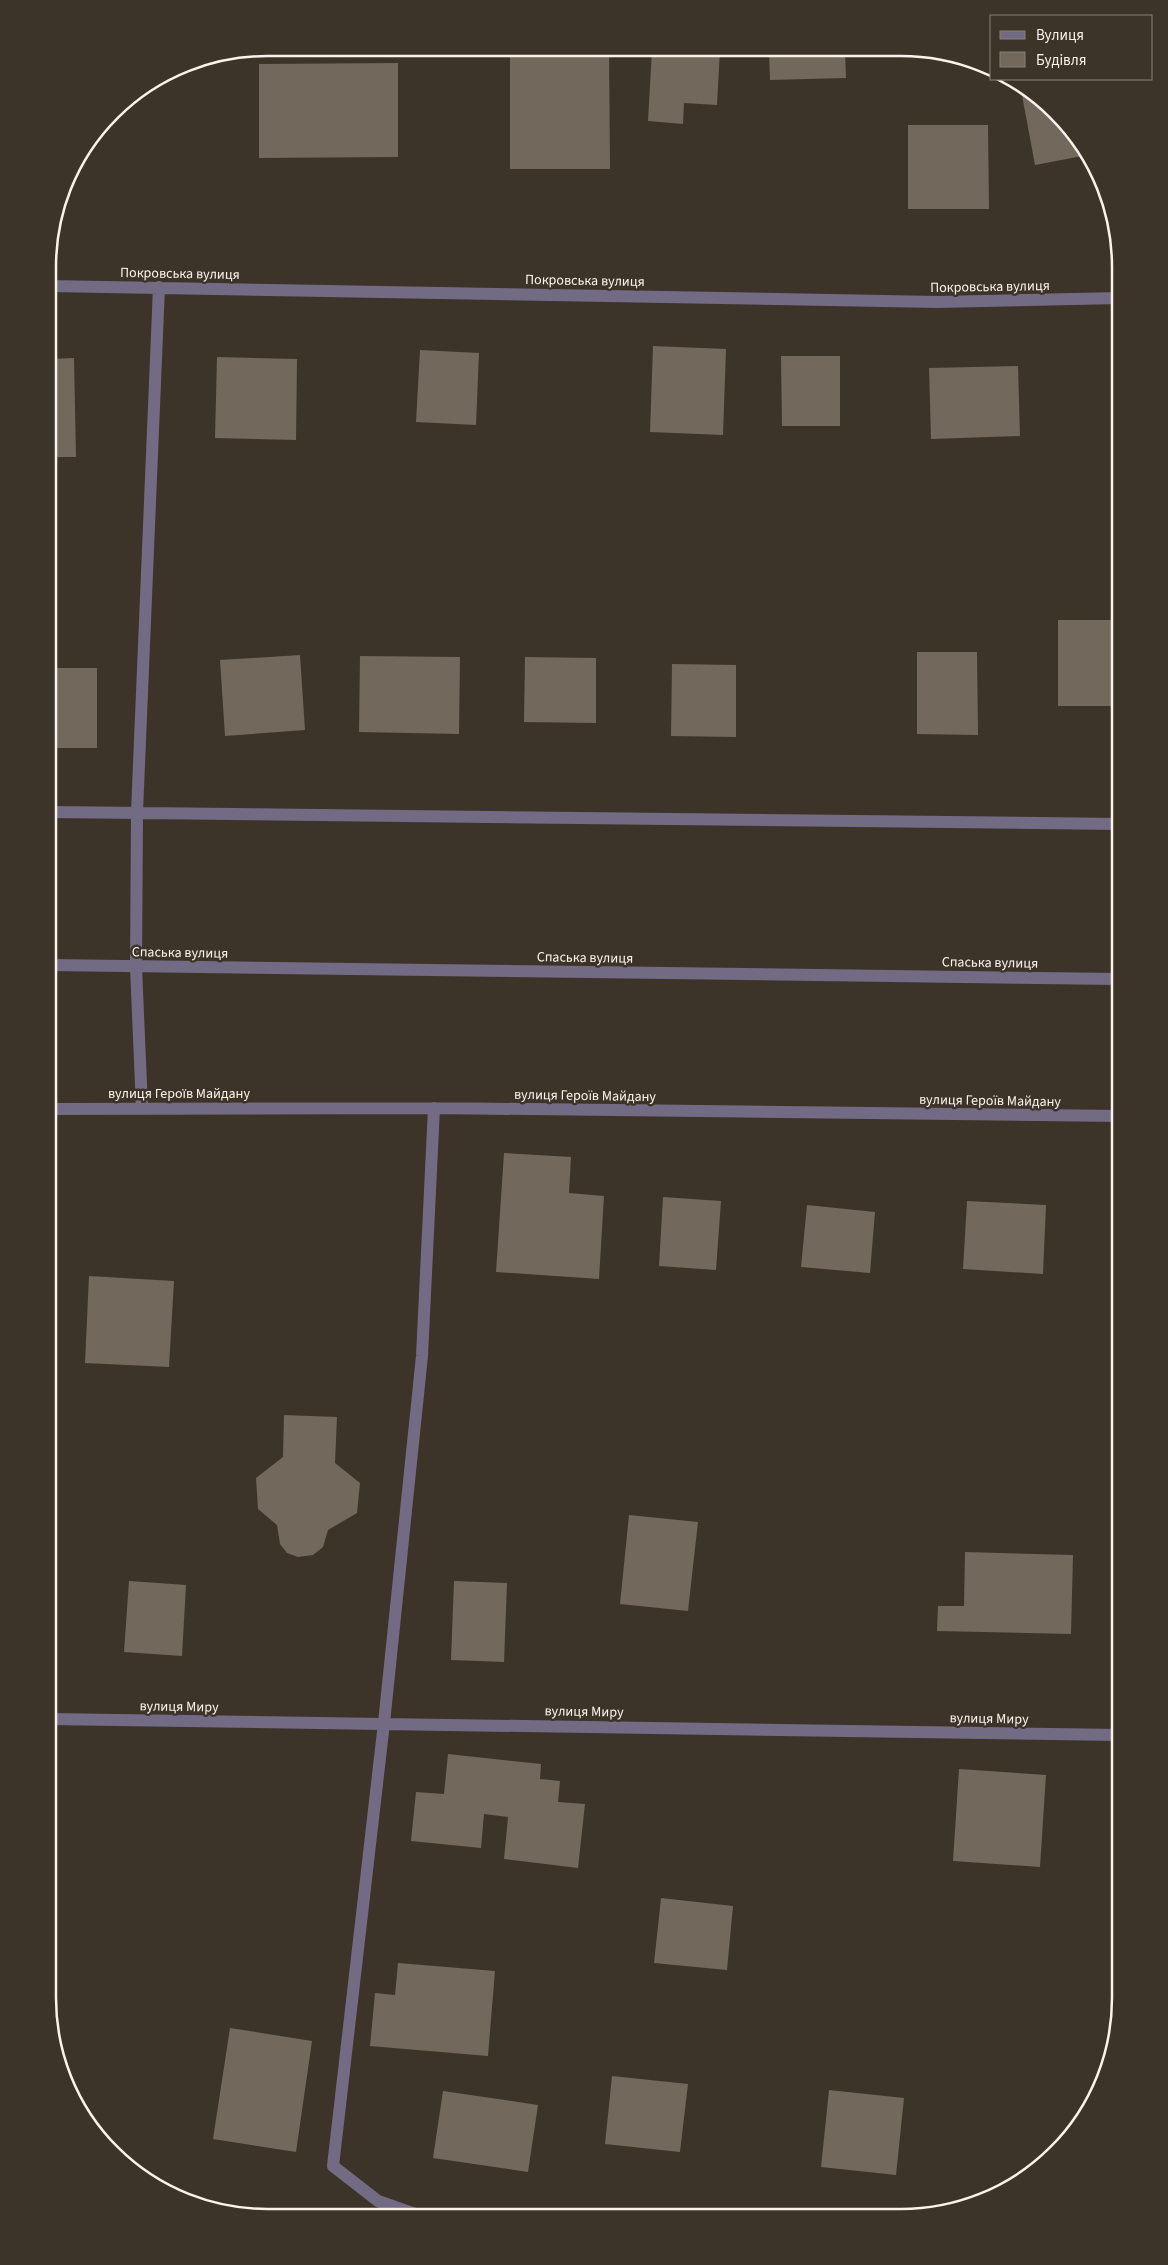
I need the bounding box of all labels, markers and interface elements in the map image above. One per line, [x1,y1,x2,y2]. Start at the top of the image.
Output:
legend [990,15,1153,80]
text: Вулиця [1036,25,1084,46]
text: Будівля [1036,50,1086,71]
street label: Покровська вулиця [120,263,240,285]
street label: Покровська вулиця [525,270,645,292]
street label: Покровська вулиця [930,276,1050,298]
street label: Спаська вулиця [132,942,228,964]
street label: Спаська вулиця [537,947,633,969]
street label: Спаська вулиця [942,952,1038,974]
street label: вулиця Героїв Майдану [108,1084,250,1104]
street label: вулиця Героїв Майдану [514,1085,657,1107]
street label: вулиця Героїв Майдану [919,1090,1062,1112]
street label: вулиця Миру [139,1696,219,1718]
street label: вулиця Миру [544,1701,624,1723]
street label: вулиця Миру [949,1708,1029,1730]

